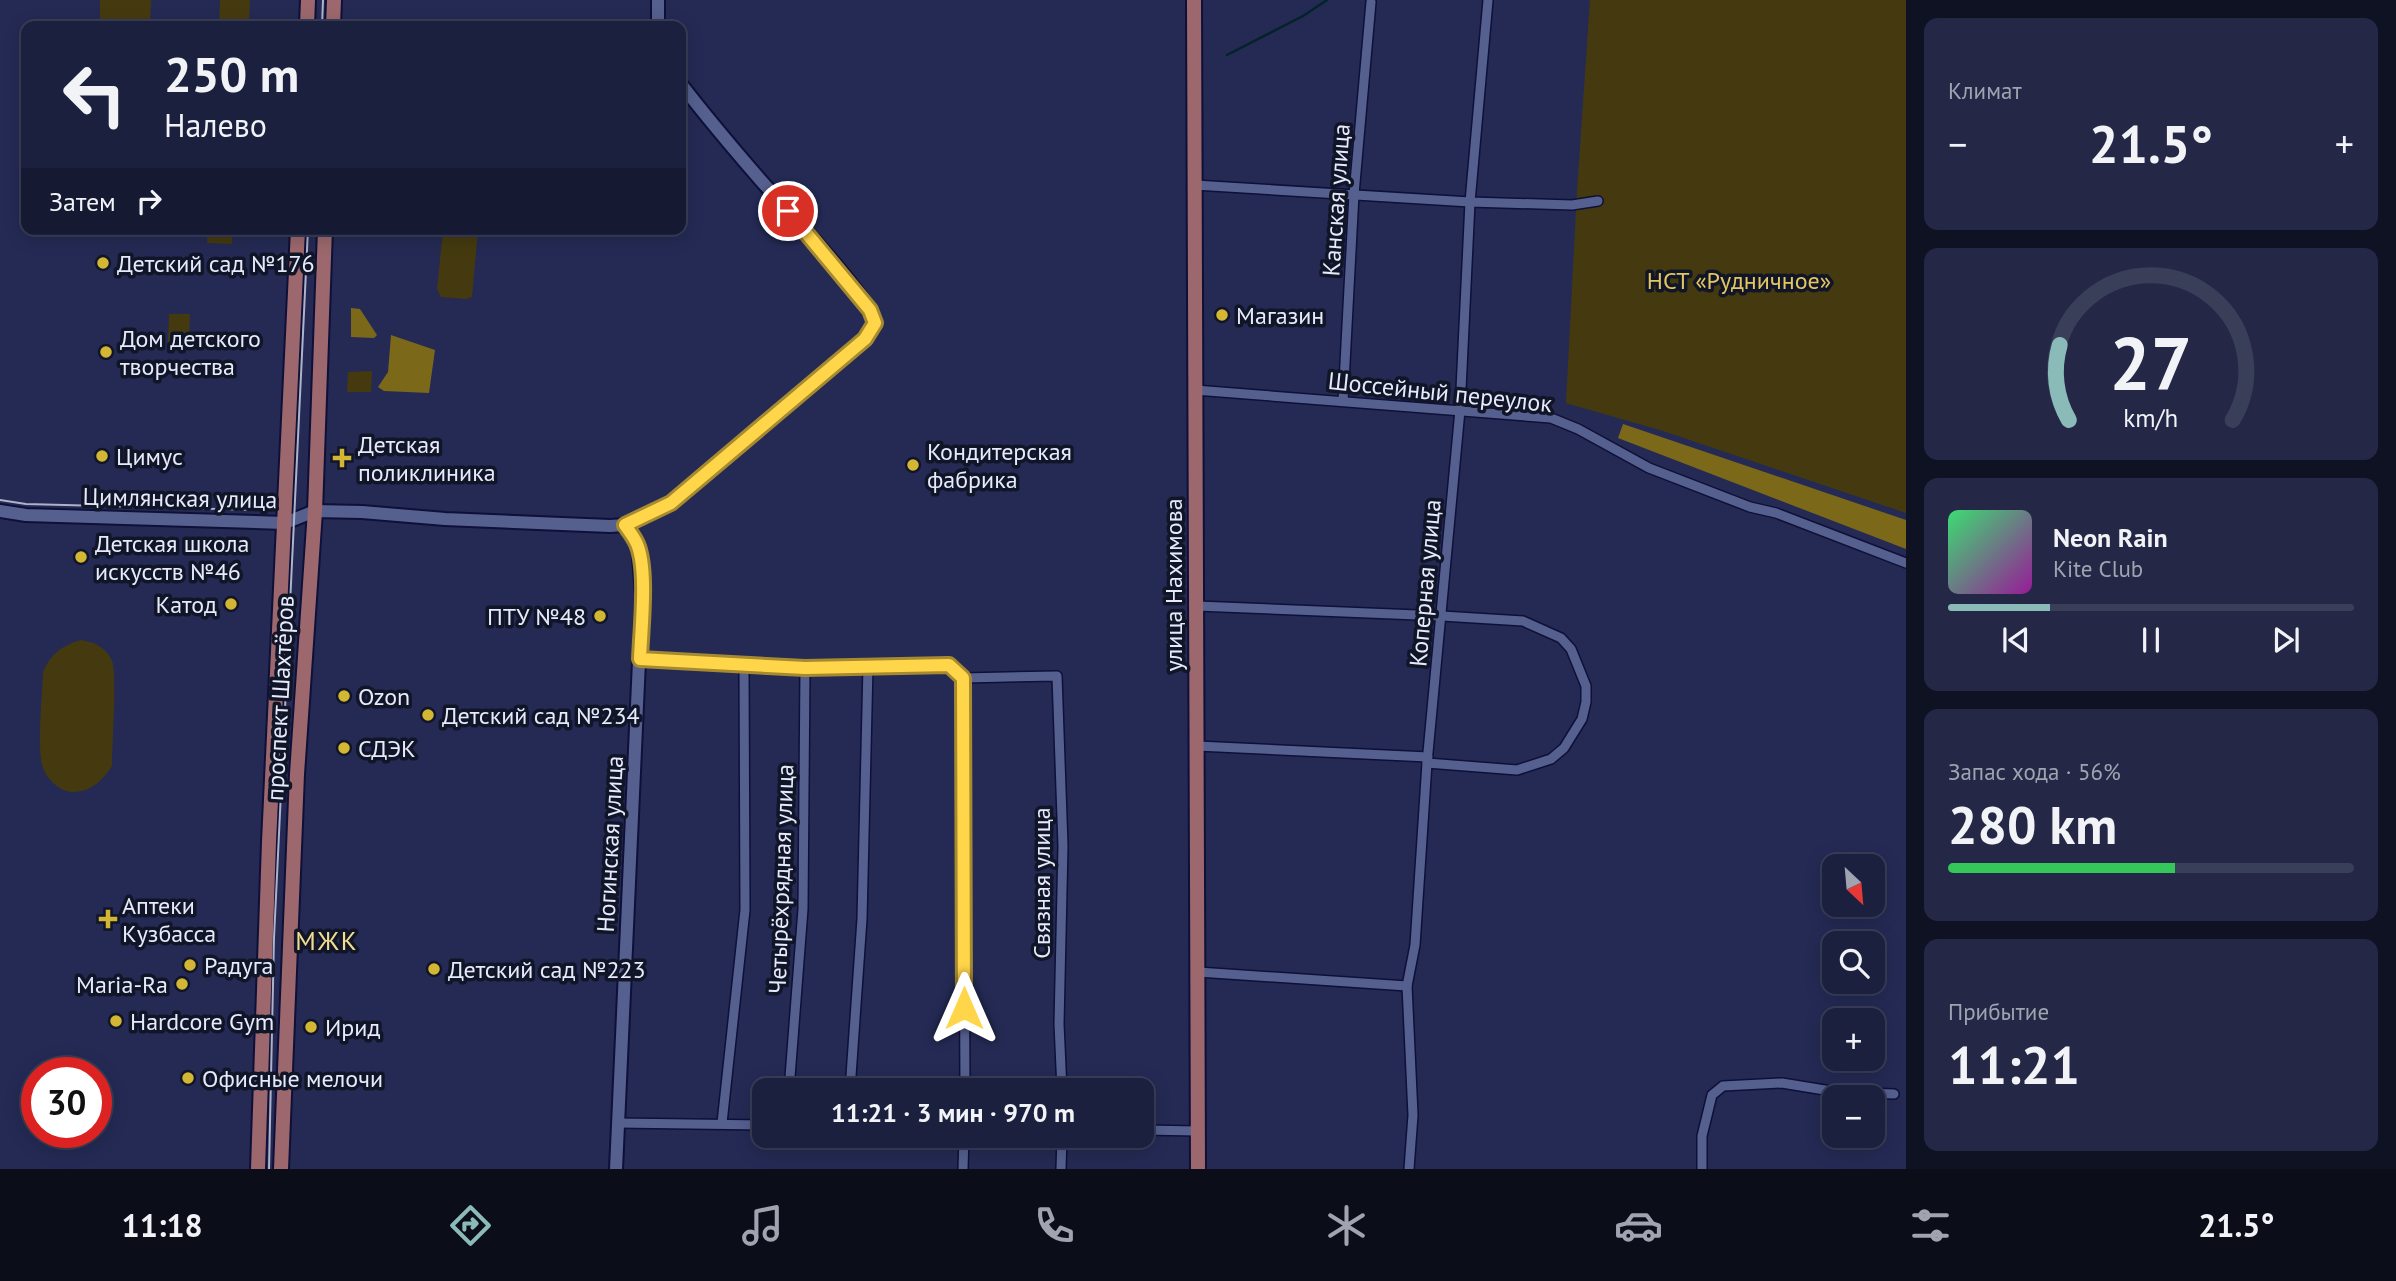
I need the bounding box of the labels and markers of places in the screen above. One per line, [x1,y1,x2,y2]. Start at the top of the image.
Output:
pin [758,181,818,241]
place label: Детский сад №176 [117,248,315,279]
marker: Детский сад №176 [95,255,111,271]
place label: Магазин [1236,300,1324,331]
marker: Магазин [1214,307,1230,323]
place label: Дом детского творчества [120,323,261,382]
marker: Дом детского творчества [98,344,114,360]
place label: Детская поликлиника [358,429,496,488]
place label: Кондитерская фабрика [927,436,1072,495]
place label: Цимус [116,441,183,472]
marker: Цимус [94,448,110,464]
marker: Детская поликлиника [332,448,352,468]
marker: Кондитерская фабрика [905,457,921,473]
place label: Детская школа искусств №46 [95,528,249,587]
marker: Детская школа искусств №46 [73,549,89,565]
place label: Катод [156,589,217,620]
marker: Катод [223,596,239,612]
place label: ПТУ №48 [487,601,586,632]
marker: ПТУ №48 [592,608,608,624]
place label: Ozon [358,681,410,712]
marker: Ozon [336,688,352,704]
place label: Детский сад №234 [442,700,640,731]
marker: Детский сад №234 [420,707,436,723]
place label: СДЭК [358,733,416,764]
marker: СДЭК [336,740,352,756]
place label: Аптеки Кузбасса [122,890,216,949]
marker: Аптеки Кузбасса [100,911,116,927]
place label: Радуга [204,950,273,981]
place label: Детский сад №223 [448,954,646,985]
marker: Радуга [182,957,198,973]
marker: Детский сад №223 [426,961,442,977]
place label: Maria-Ra [76,969,168,1000]
marker: Maria-Ra [174,976,190,992]
place label: Hardcore Gym [130,1006,274,1037]
place label: Ирид [325,1012,380,1043]
marker: Hardcore Gym [108,1013,124,1029]
marker: Ирид [303,1019,319,1035]
place label: Офисные мелочи [202,1063,383,1094]
marker: Офисные мелочи [180,1070,196,1086]

